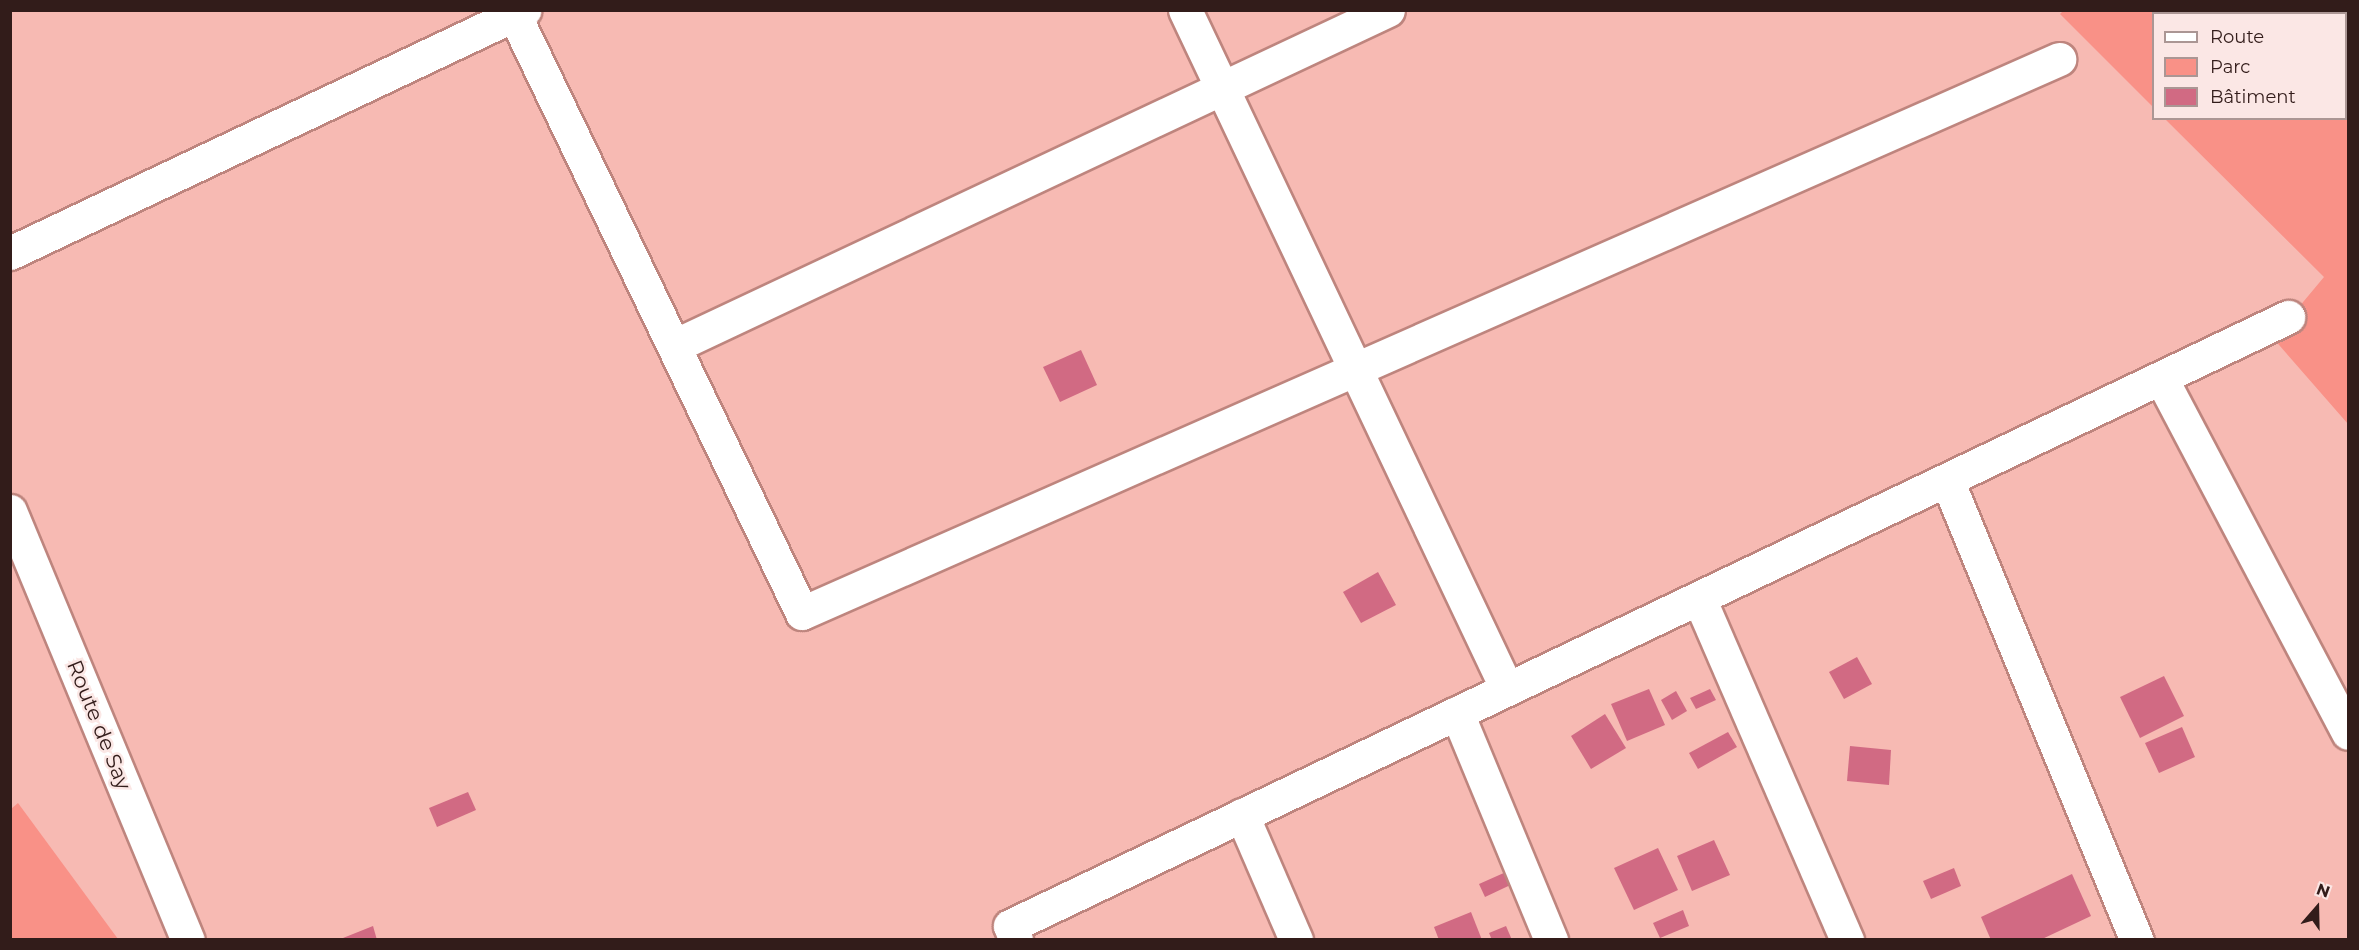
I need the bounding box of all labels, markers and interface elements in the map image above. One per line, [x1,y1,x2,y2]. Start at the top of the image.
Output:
legend [2152,12,2347,120]
text: Route [2210,26,2264,48]
text: Parc [2210,56,2250,78]
text: Bâtiment [2210,86,2296,108]
street label: Route de Say [62,657,136,793]
north arrow [2287,878,2347,938]
text: N [2314,879,2333,902]

